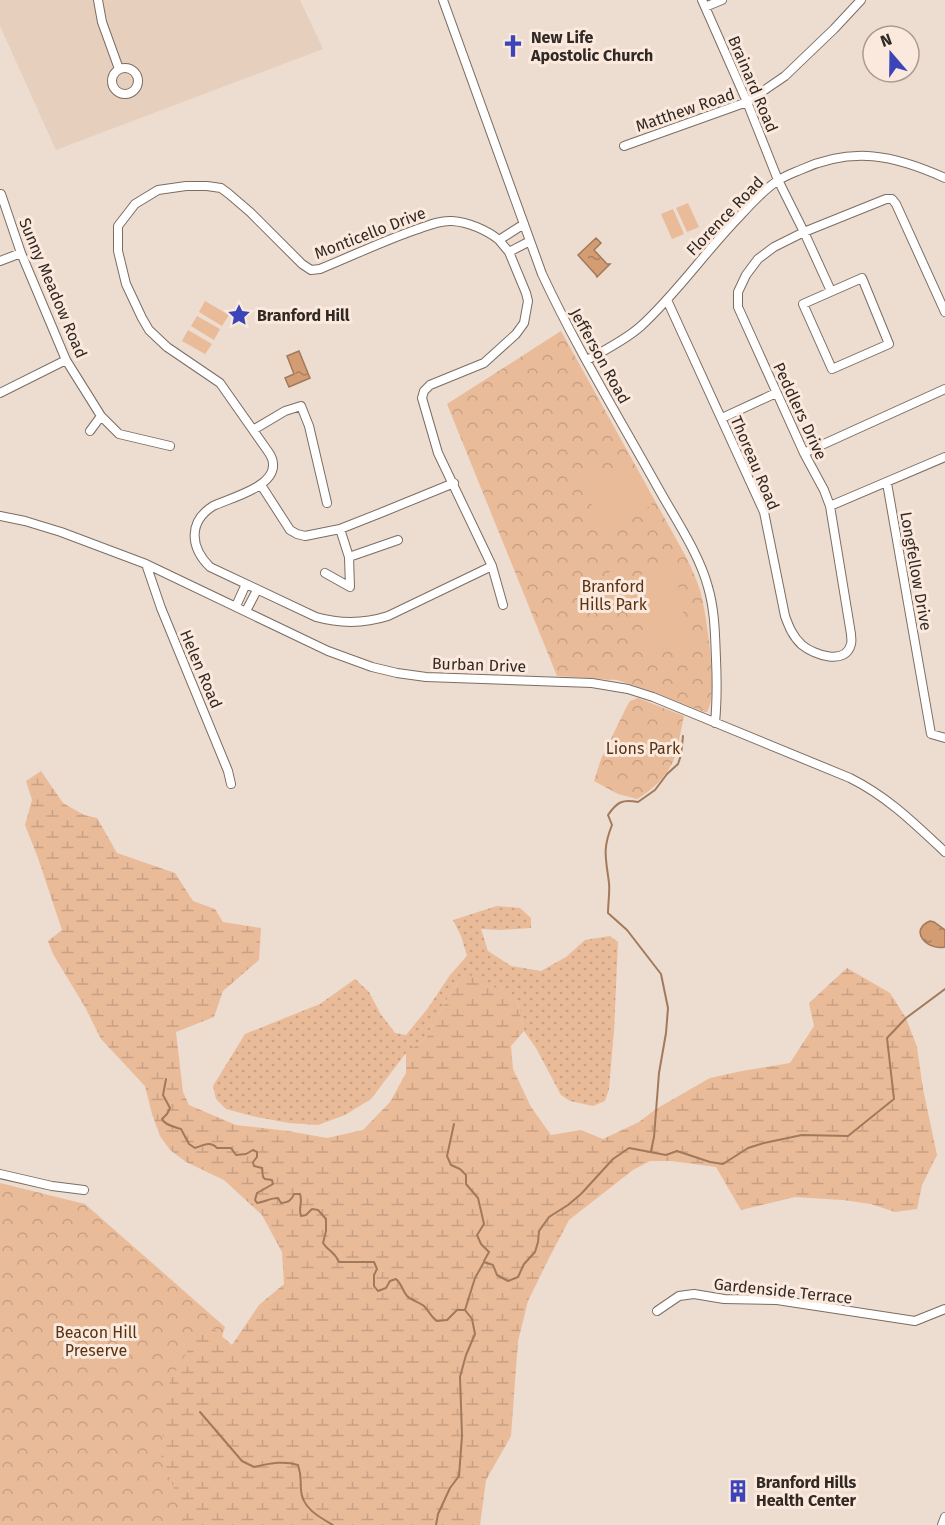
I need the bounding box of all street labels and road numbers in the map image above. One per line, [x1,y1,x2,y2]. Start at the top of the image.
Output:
street label: Brainard Road [724,33,782,135]
street label: Matthew Road [633,84,737,136]
street label: Florence Road [683,172,767,260]
street label: Monticello Drive [312,203,428,263]
street label: Sunny Meadow Road [15,215,91,361]
street label: Jefferson Road [566,305,634,407]
street label: Peddlers Drive [769,359,831,463]
street label: Thoreau Road [727,413,783,513]
street label: Longfellow Drive [896,510,936,632]
street label: Helen Road [176,627,226,711]
street label: Burban Drive [431,654,527,676]
street label: Gardenside Terrace [713,1274,853,1308]

